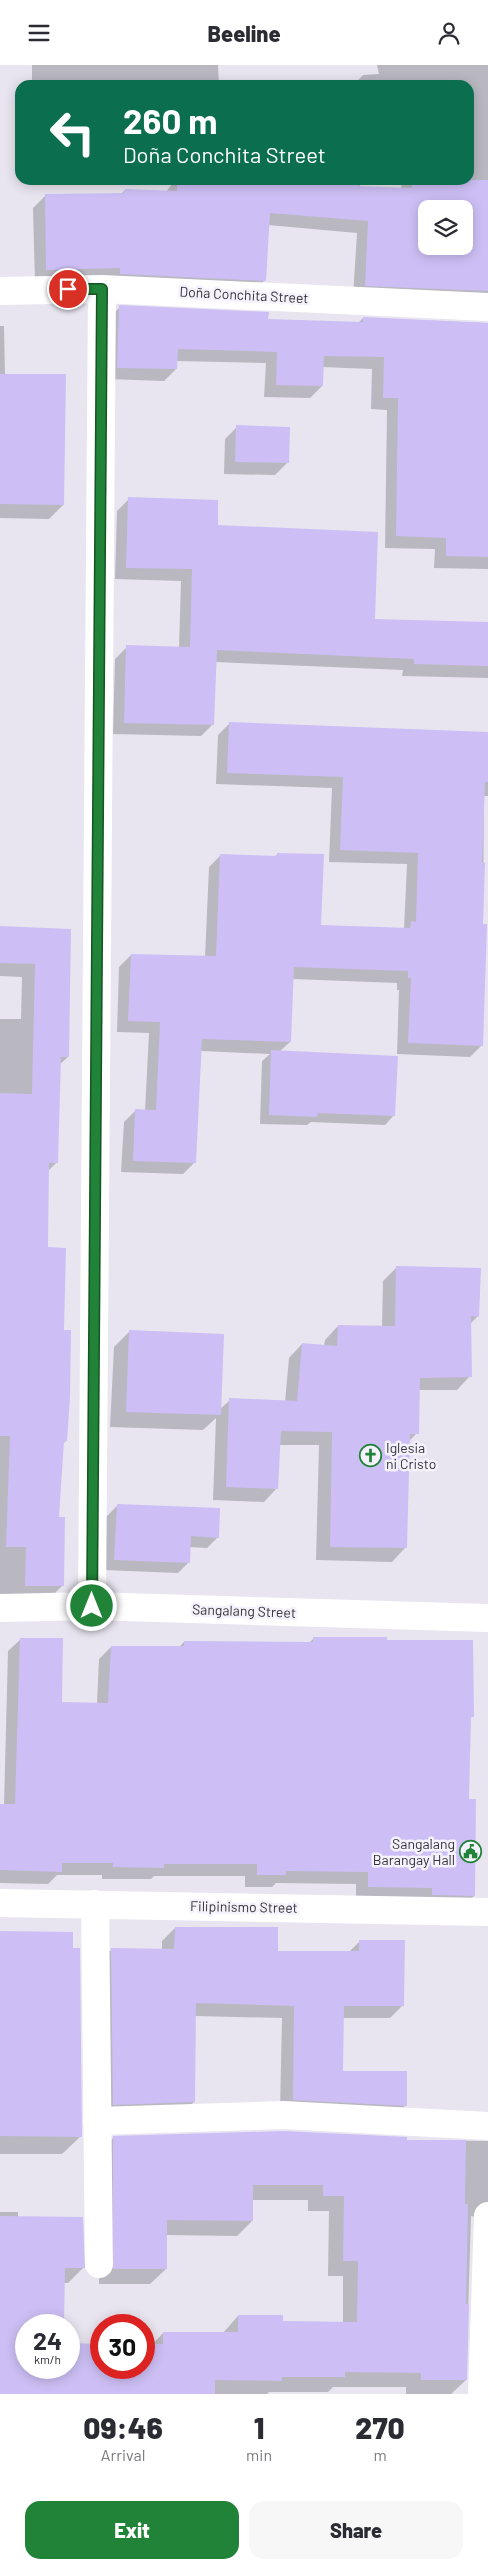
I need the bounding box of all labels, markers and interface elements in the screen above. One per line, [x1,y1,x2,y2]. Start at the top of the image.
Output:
icon: menu [25,19,53,47]
icon: person [435,19,463,47]
text: Beeline [207,20,281,46]
text: 260 m [123,99,218,141]
icon: left [40,100,105,165]
text: Doña Conchita Street [123,141,326,167]
map controls [418,200,473,255]
button: layers [418,200,473,255]
pin [47,268,89,310]
icon: arrive [54,275,82,303]
street label: Doña Conchita Street [179,283,309,306]
place label: Iglesia ni Cristo [386,1439,436,1472]
church icon: Iglesia ni Cristo [358,1444,382,1468]
position arrow [65,1579,117,1631]
street label: Sangalang Street [192,1600,296,1621]
place label: Sangalang Barangay Hall [373,1835,455,1868]
public building icon: Sangalang Barangay Hall [459,1840,483,1864]
street label: Filipinismo Street [190,1897,298,1916]
speed limit sign: 30 [90,2314,155,2379]
text: 24 [33,2325,62,2355]
text: km/h [34,2352,61,2366]
text: 09:46 [83,2409,163,2445]
text: 1 [254,2409,264,2445]
text: 270 [355,2409,405,2445]
text: Arrival [101,2445,145,2464]
text: min [246,2445,272,2464]
text: m [373,2445,387,2464]
button: Exit [25,2501,239,2559]
button: Share [249,2501,463,2559]

